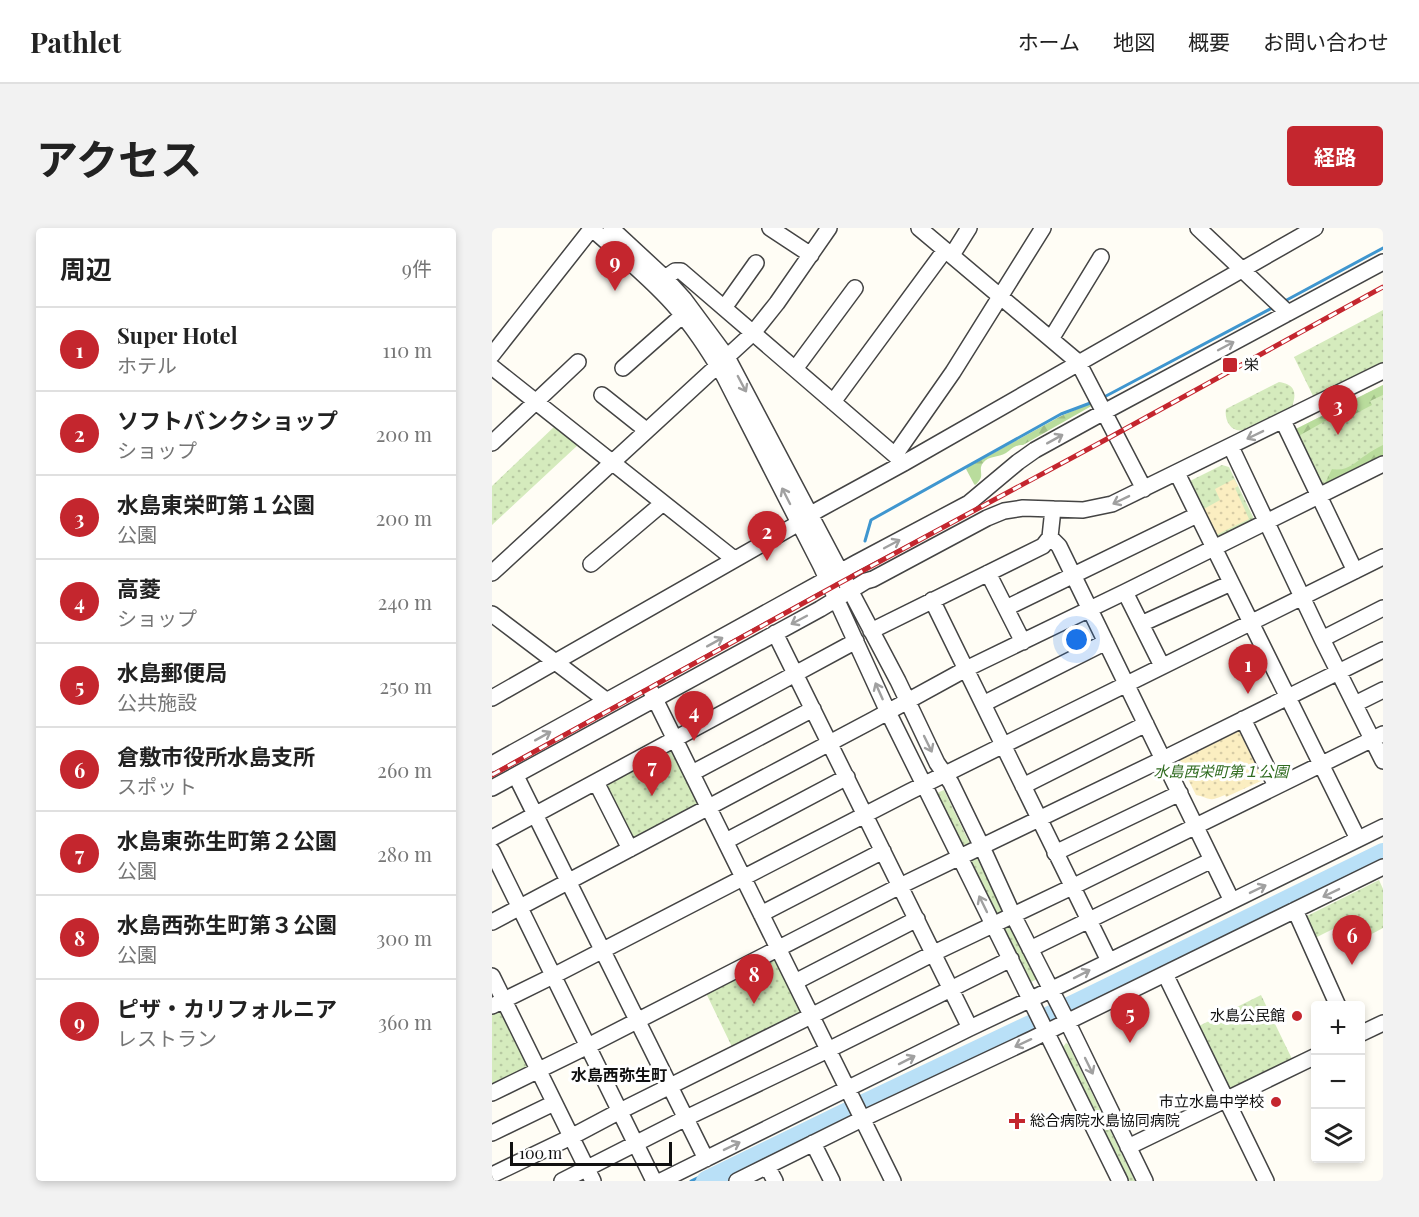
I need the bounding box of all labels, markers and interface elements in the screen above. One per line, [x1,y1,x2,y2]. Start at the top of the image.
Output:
text: Pathlet [30,23,121,60]
text: ホーム [1018,27,1080,55]
text: 地図 [1113,27,1155,55]
text: 概要 [1188,27,1230,55]
text: お問い合わせ [1263,27,1389,55]
button: 経路 [1287,126,1383,186]
text: アクセス [36,130,202,186]
pin: 9 [596,242,634,291]
text: 周辺 [60,251,112,286]
text: 9件 [402,254,432,281]
text: Super Hotel [117,320,237,350]
text: 1 [76,336,83,363]
text: 110 m [382,336,432,363]
one-way arrow [1217,340,1235,351]
text: ホテル [117,351,177,378]
place label: 栄 [1244,354,1259,374]
marker: 栄 [1221,356,1239,374]
one-way arrow [737,375,748,393]
pin: 3 [1318,386,1358,435]
text: ソフトバンクショップ [117,405,338,435]
text: 2 [74,420,85,447]
text: 200 m [376,420,432,447]
one-way arrow [1247,429,1265,441]
one-way arrow [1046,433,1063,445]
text: ショップ [117,436,197,463]
one-way arrow [779,487,791,505]
text: 水島東栄町第１公園 [117,489,315,519]
one-way arrow [1113,494,1131,506]
text: 3 [75,504,84,531]
text: 200 m [376,504,432,531]
pin: 2 [748,512,786,561]
text: 公園 [117,520,157,547]
one-way arrow [883,538,900,550]
text: 高菱 [117,573,161,603]
text: 4 [74,588,85,615]
text: 240 m [378,588,432,615]
text: ショップ [117,604,197,631]
one-way arrow [791,615,809,626]
your location [1062,625,1091,654]
one-way arrow [705,636,723,647]
pin: 1 [1228,644,1268,694]
text: 水島郵便局 [117,657,227,687]
text: 5 [75,672,84,699]
text: 250 m [379,672,432,699]
one-way arrow [872,682,884,700]
text: 公共施設 [117,688,197,715]
pin: 4 [674,692,714,741]
one-way arrow [534,730,552,741]
one-way arrow [923,735,934,753]
text: 倉敷市役所水島支所 [117,741,315,771]
pin: 7 [632,746,672,796]
text: 6 [74,756,85,783]
text: 260 m [377,756,432,783]
park label: 水島西栄町第１公園 [1153,761,1290,781]
text: スポット [117,772,197,799]
text: 水島東弥生町第２公園 [117,825,337,855]
text: 7 [75,840,84,867]
text: 280 m [377,840,432,867]
text: 公園 [117,856,157,883]
one-way arrow [1248,882,1266,894]
one-way arrow [1322,887,1340,899]
one-way arrow [976,895,988,913]
text: 水島西弥生町第３公園 [117,909,337,939]
pin: 6 [1332,916,1372,965]
text: 8 [74,924,85,951]
text: 300 m [376,924,432,951]
text: 公園 [117,940,157,967]
pin: 8 [734,954,774,1004]
one-way arrow [1073,968,1091,980]
text: ピザ・カリフォルニア [117,993,337,1023]
pin: 5 [1110,994,1150,1043]
map controls [1311,1001,1365,1163]
button: + [1311,1001,1365,1055]
place label: 水島公民館 [1210,1005,1285,1025]
text: 9 [74,1008,85,1035]
text: 360 m [378,1008,432,1035]
marker: 水島公民館 [1290,1009,1304,1023]
text: レストラン [117,1024,217,1051]
one-way arrow [1015,1037,1033,1049]
one-way arrow [898,1053,916,1065]
button: − [1311,1055,1365,1109]
one-way arrow [1083,1057,1095,1075]
district label: 水島西弥生町 [571,1064,667,1085]
place label: 市立水島中学校 [1159,1091,1264,1111]
marker: 市立水島中学校 [1269,1095,1283,1109]
button: layers [1311,1109,1365,1163]
place label: 総合病院水島協同病院 [1030,1110,1180,1130]
marker: 総合病院水島協同病院 [1008,1112,1026,1130]
scale bar [510,1139,672,1166]
one-way arrow [723,1140,741,1151]
text: 100 m [519,1142,562,1163]

